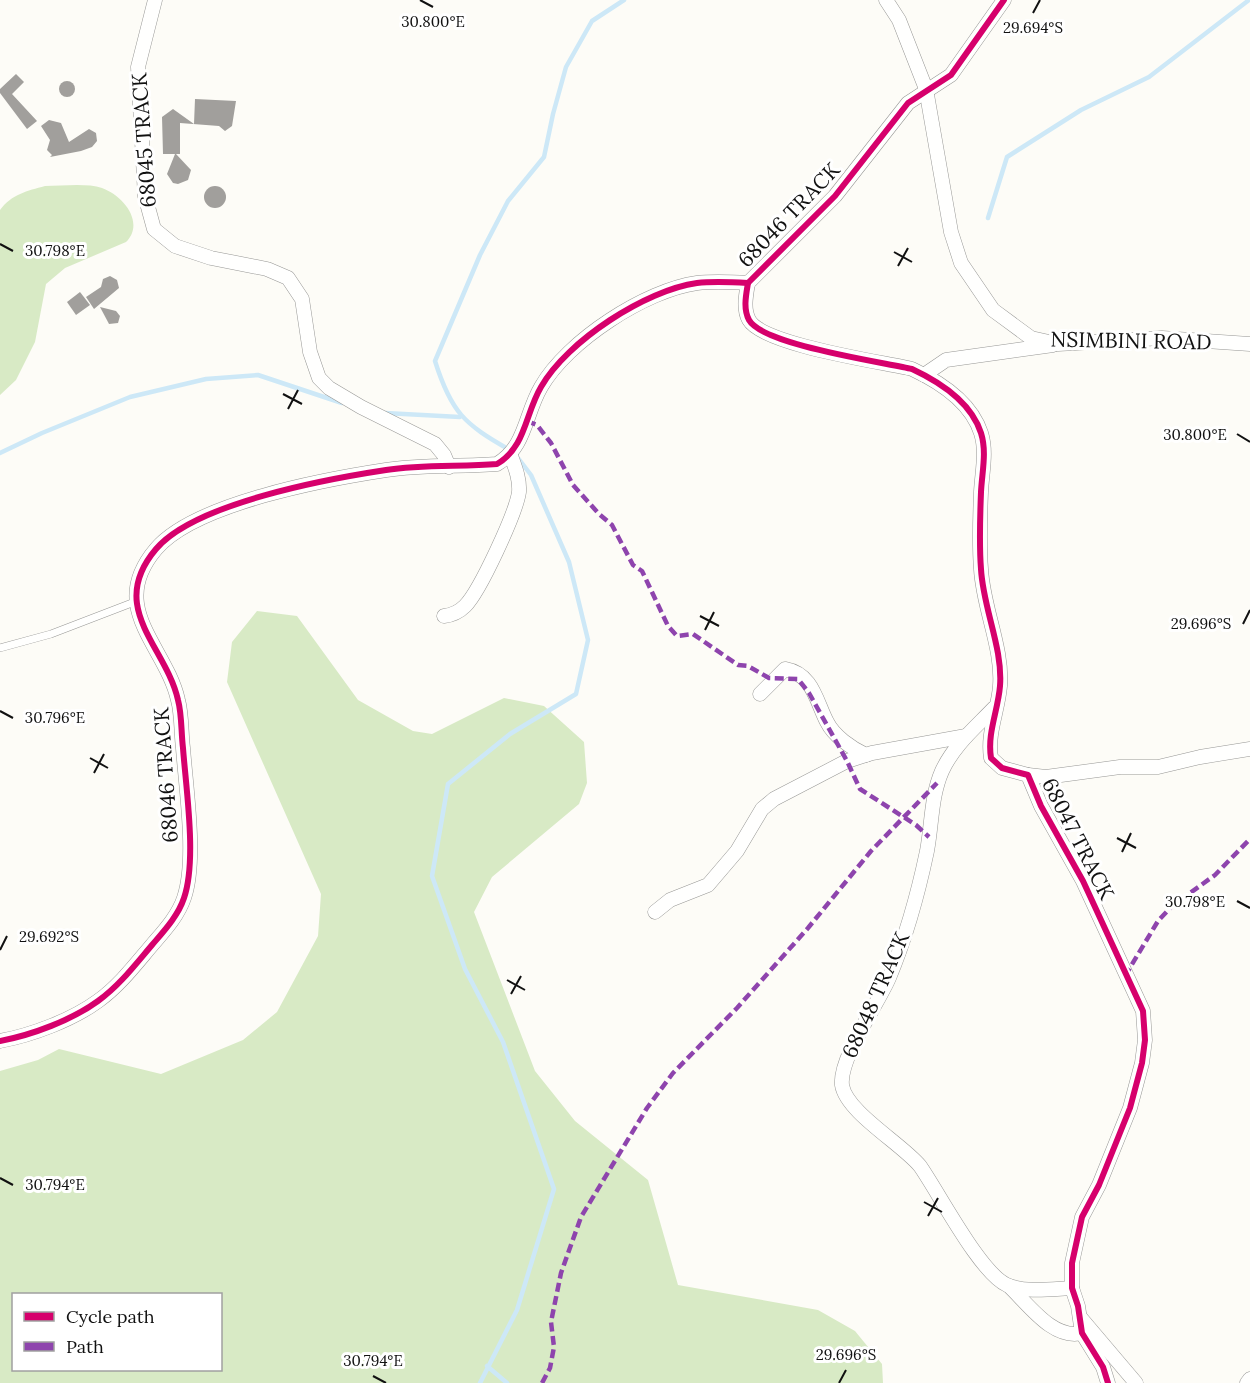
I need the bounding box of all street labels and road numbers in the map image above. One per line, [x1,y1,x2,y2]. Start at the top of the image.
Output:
street label: 68045 TRACK [125,71,162,208]
street label: 68046 TRACK [732,156,846,273]
street label: NSIMBINI ROAD [1050,326,1212,355]
street label: 68046 TRACK [147,706,184,844]
street label: 68047 TRACK [1036,773,1121,905]
street label: 68048 TRACK [836,927,916,1062]

